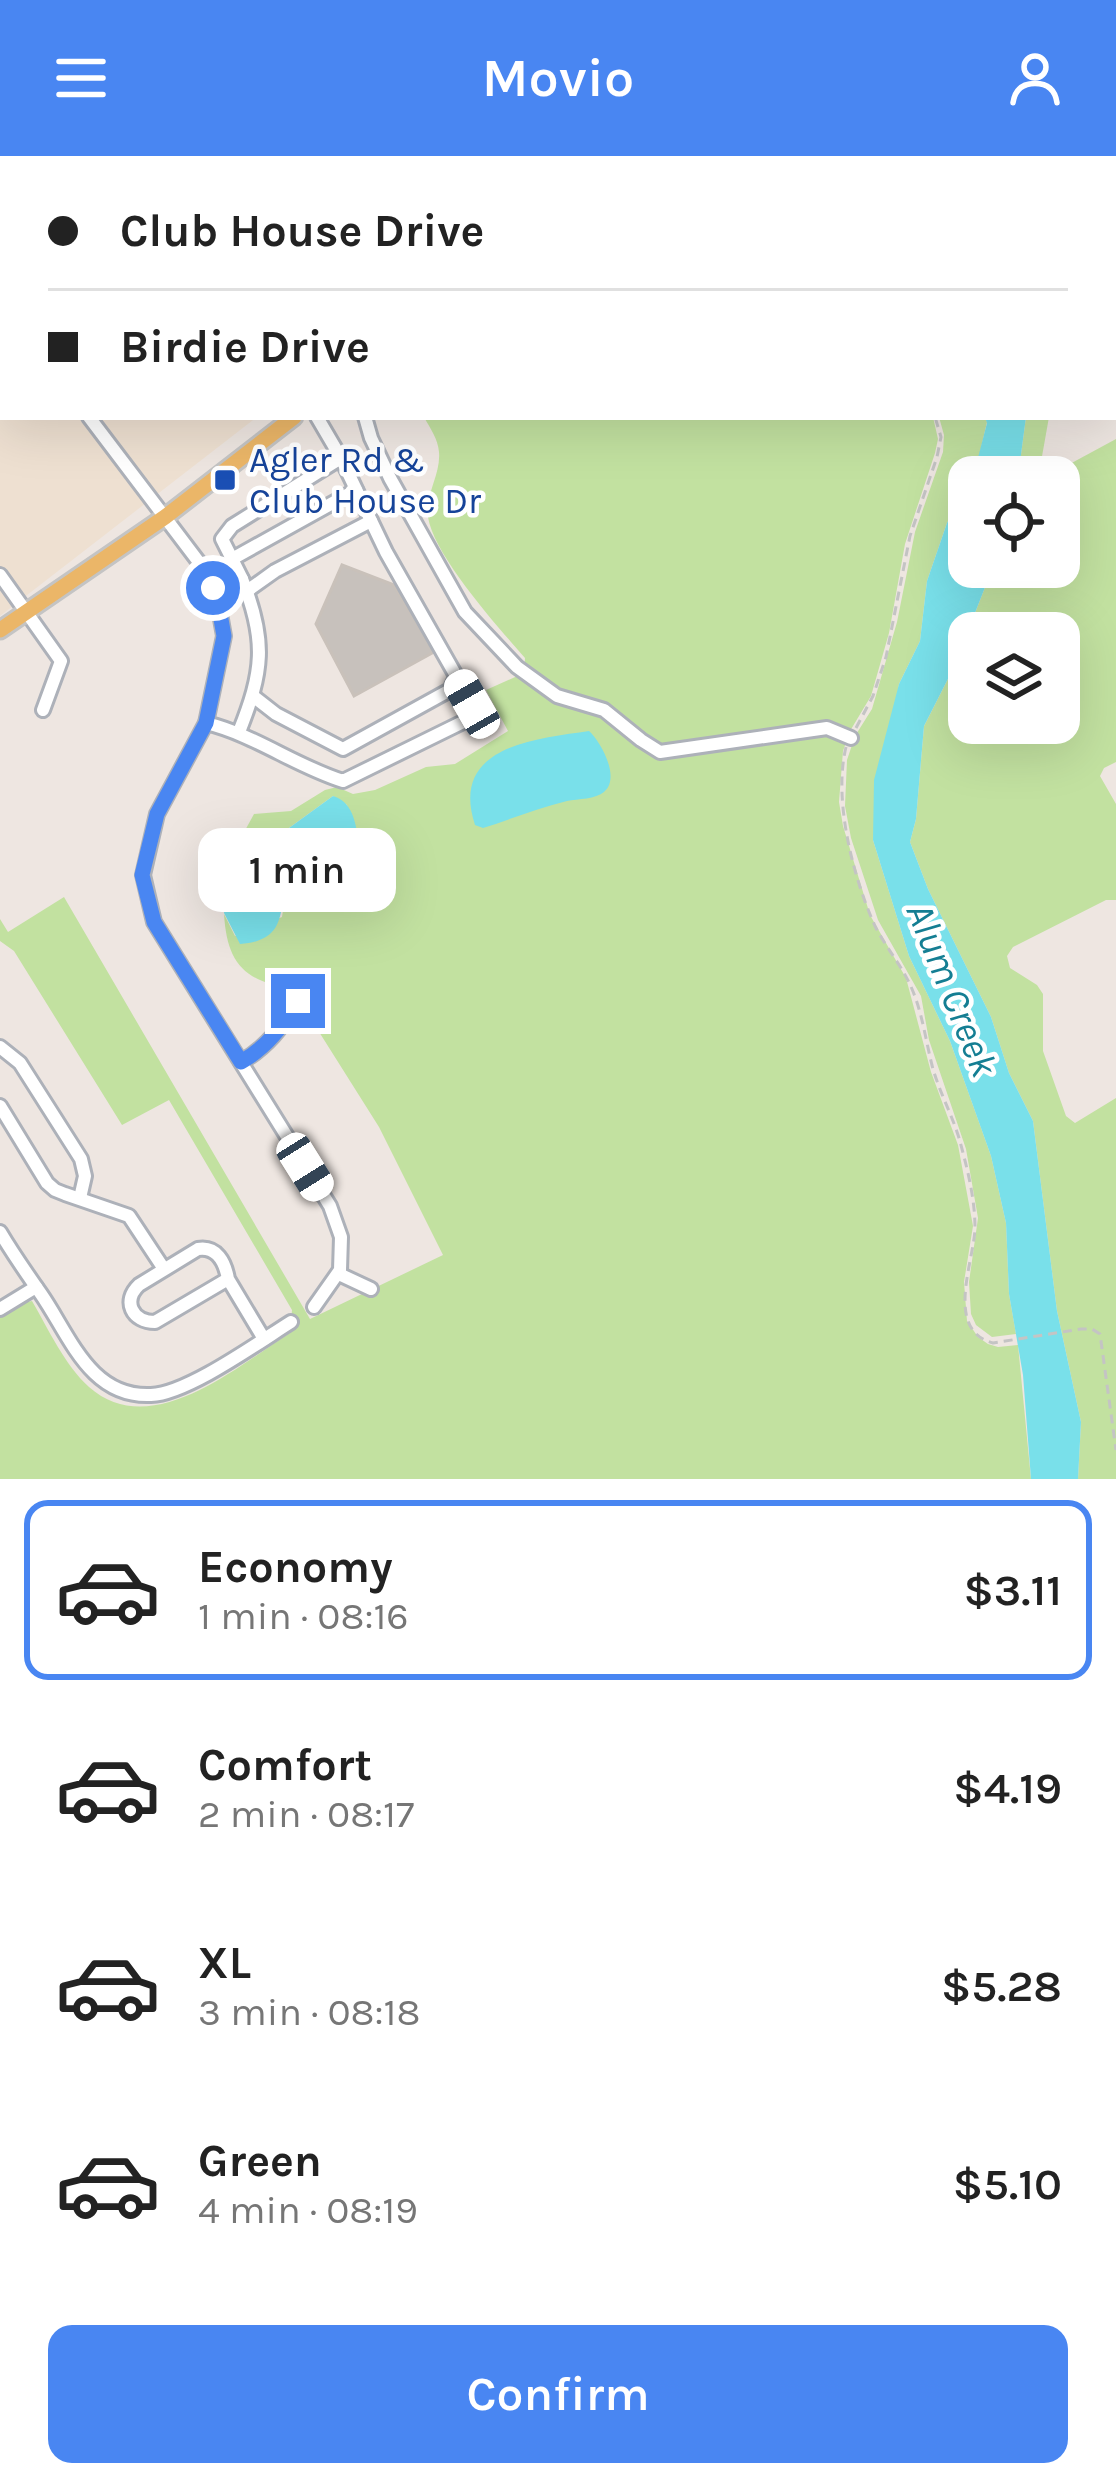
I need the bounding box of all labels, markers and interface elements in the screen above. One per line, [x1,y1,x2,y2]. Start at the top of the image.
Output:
icon: menu [48,45,114,111]
icon: person [1002,45,1068,111]
text: Movio [482,46,634,110]
text: Club House Drive [120,205,484,257]
text: Birdie Drive [120,321,370,373]
place label: Agler Rd & Club House Dr [249,439,482,522]
map controls [948,456,1080,744]
button: locate [948,456,1080,588]
marker: Agler Rd & Club House Dr [212,467,238,493]
route start [186,561,240,615]
button: layers [948,612,1080,744]
car [438,664,506,744]
callout: 1 min [199,827,397,911]
text: 1 min [249,847,345,893]
water label: Alum Creek [896,896,1008,1084]
route end [271,974,325,1028]
car [271,1127,339,1207]
icon: car [54,1536,162,1644]
text: Economy [198,1541,393,1593]
text: $3.11 [963,1564,1062,1616]
text: 1 min · 08:16 [198,1593,409,1639]
icon: car [54,1734,162,1842]
text: Comfort [198,1739,372,1791]
text: $4.19 [953,1762,1062,1814]
text: 2 min · 08:17 [198,1791,414,1837]
icon: car [54,1932,162,2040]
text: XL [198,1937,251,1989]
text: $5.28 [941,1960,1062,2012]
text: 3 min · 08:18 [198,1989,420,2035]
icon: car [54,2130,162,2238]
text: Green [198,2135,322,2187]
text: $5.10 [953,2158,1062,2210]
text: 4 min · 08:19 [198,2187,418,2233]
button: Confirm [48,2325,1068,2463]

